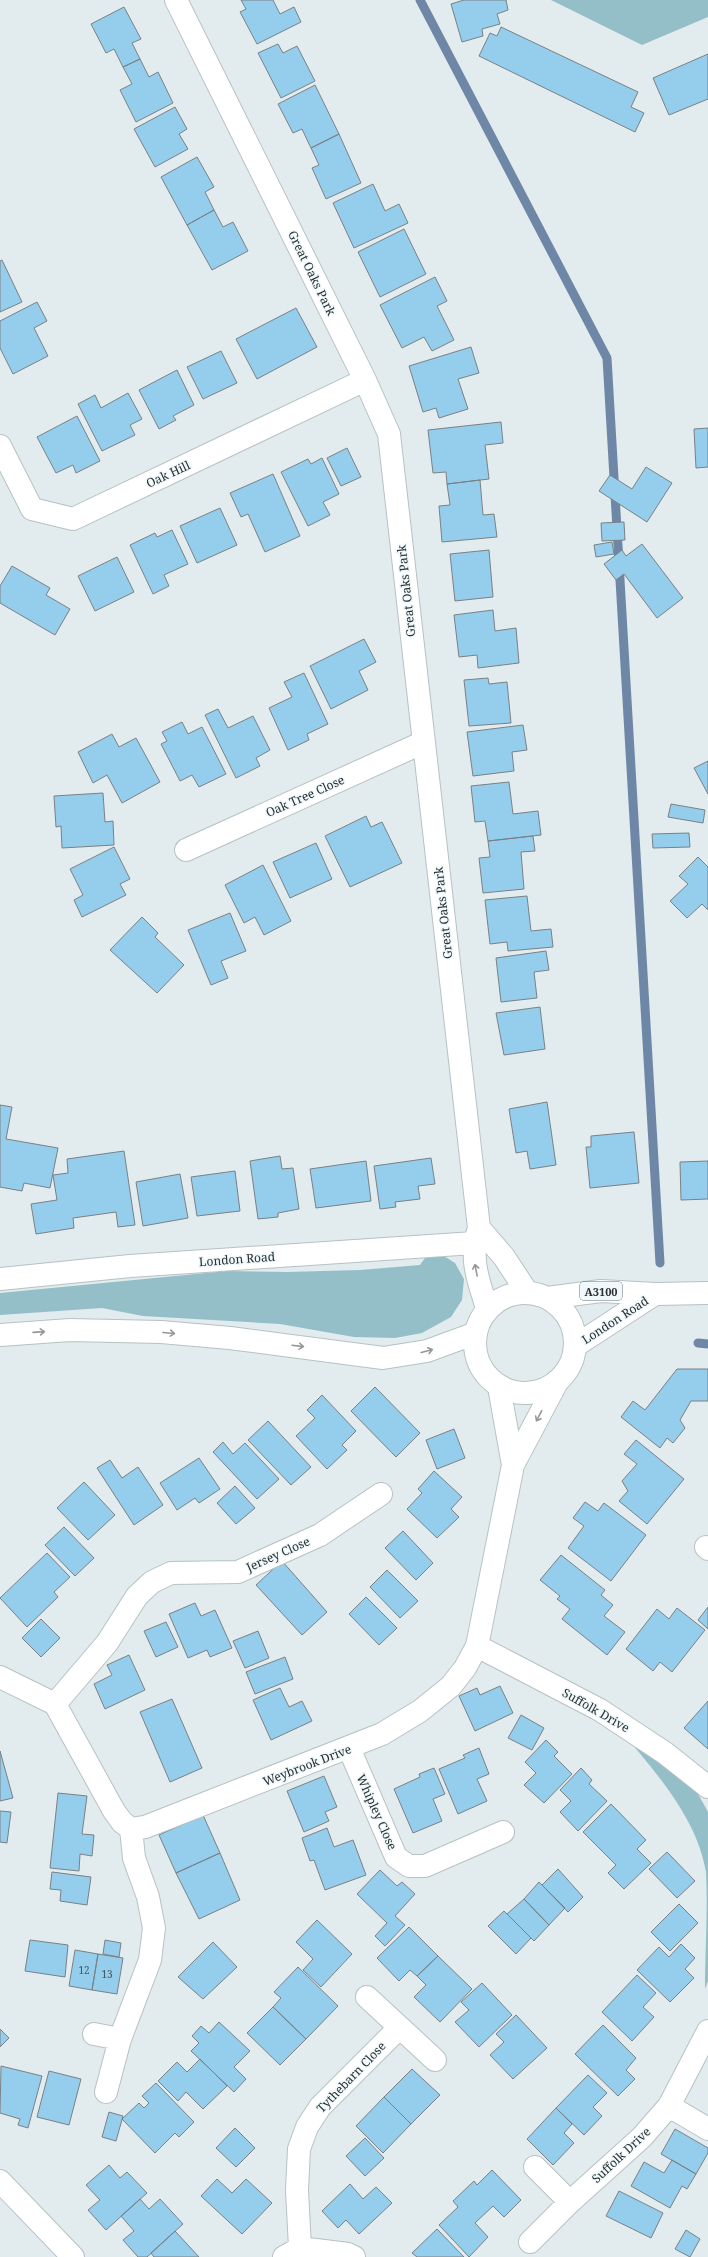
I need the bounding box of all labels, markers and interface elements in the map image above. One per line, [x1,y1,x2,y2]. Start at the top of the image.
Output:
street label: Great Oaks Park [284,228,340,319]
street label: Oak Hill [143,456,193,492]
street label: Great Oaks Park [393,543,419,638]
street label: Oak Tree Close [263,771,347,821]
street label: Great Oaks Park [430,865,456,960]
street label: London Road [198,1248,276,1270]
one-way arrow [472,1264,480,1277]
road number: A3100 [580,1282,622,1300]
street label: London Road [578,1292,652,1348]
one-way arrow [32,1329,45,1336]
one-way arrow [162,1329,175,1336]
one-way arrow [291,1343,304,1350]
one-way arrow [420,1346,433,1354]
one-way arrow [534,1410,542,1422]
street label: Jersey Close [243,1532,312,1576]
street label: Suffolk Drive [559,1684,633,1736]
street label: Weybrook Drive [260,1740,354,1790]
street label: Whipley Close [353,1771,401,1853]
house number: 12 [78,1963,90,1977]
house number: 13 [101,1967,113,1981]
street label: Tythebarn Close [313,2038,389,2116]
street label: Suffolk Drive [588,2123,654,2187]

